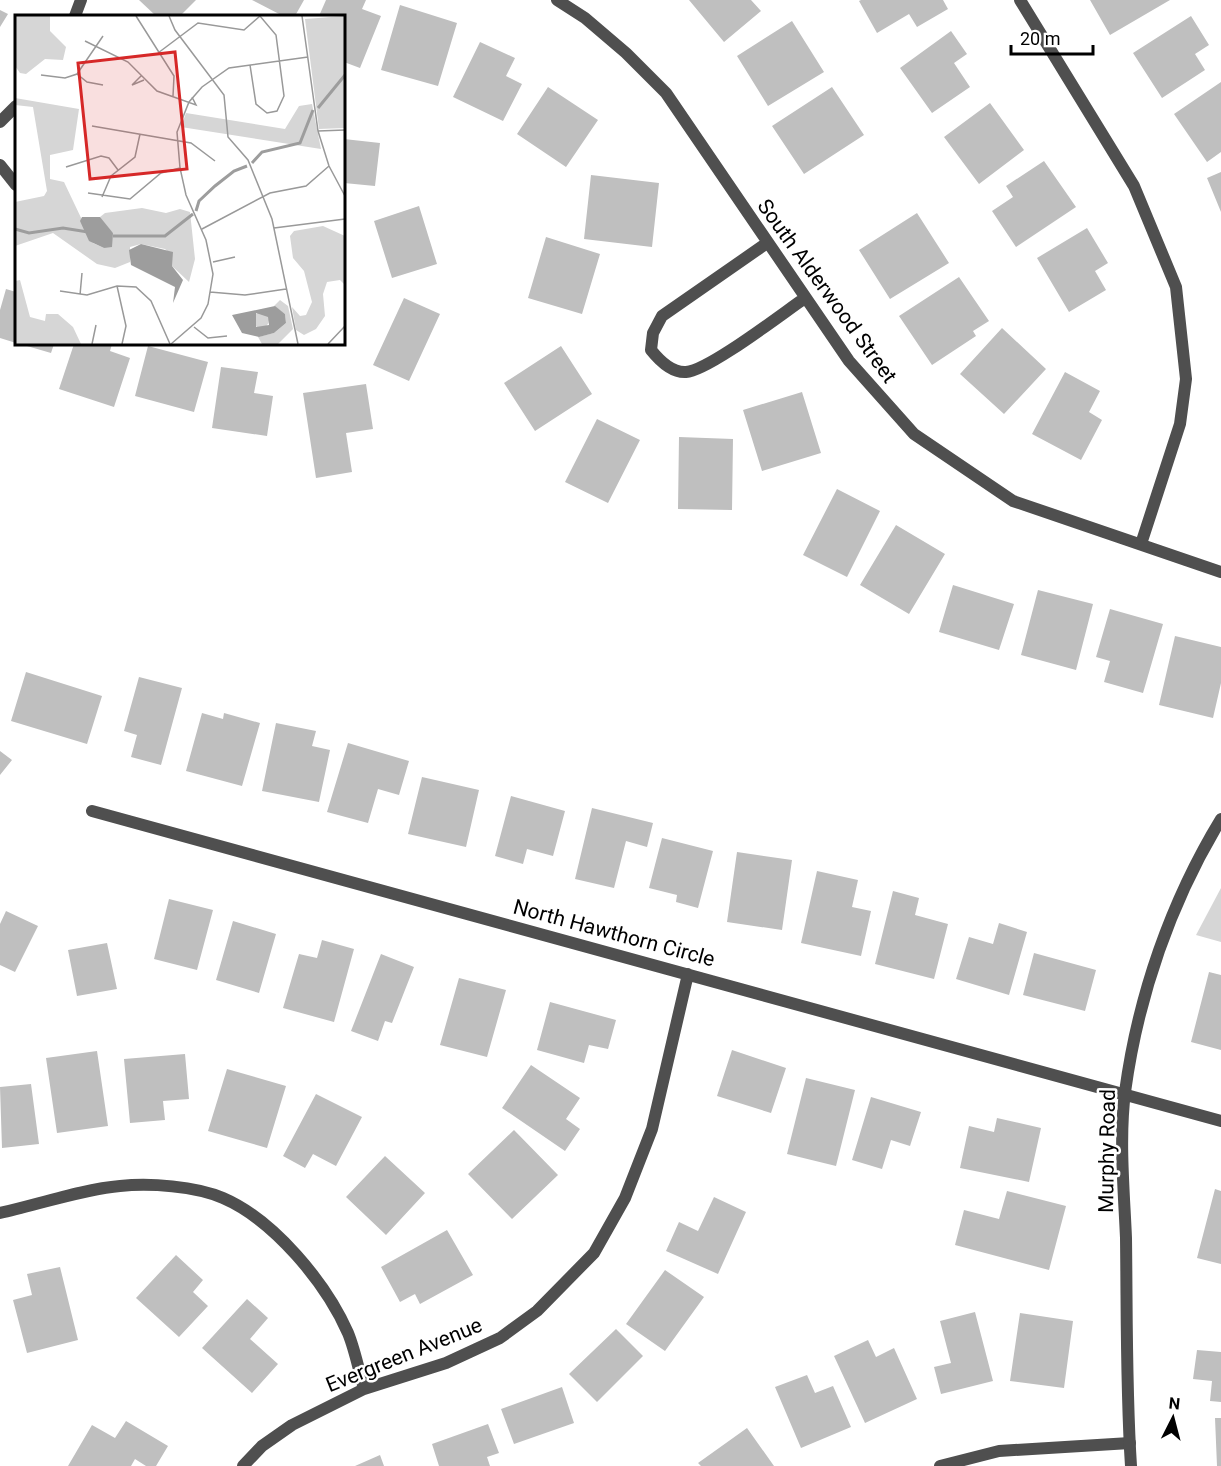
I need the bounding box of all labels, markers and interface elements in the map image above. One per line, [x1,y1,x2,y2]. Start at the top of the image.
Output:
inset map [15,15,345,345]
scale bar [1011,18,1094,56]
text: 20 m [1020,28,1060,49]
street label: South Alderwood Street [752,195,902,388]
street label: North Hawthorn Circle [511,895,717,971]
street label: Murphy Road [1094,1089,1120,1213]
street label: Evergreen Avenue [322,1313,486,1397]
north arrow [1143,1388,1203,1448]
text: N [1168,1394,1181,1414]

